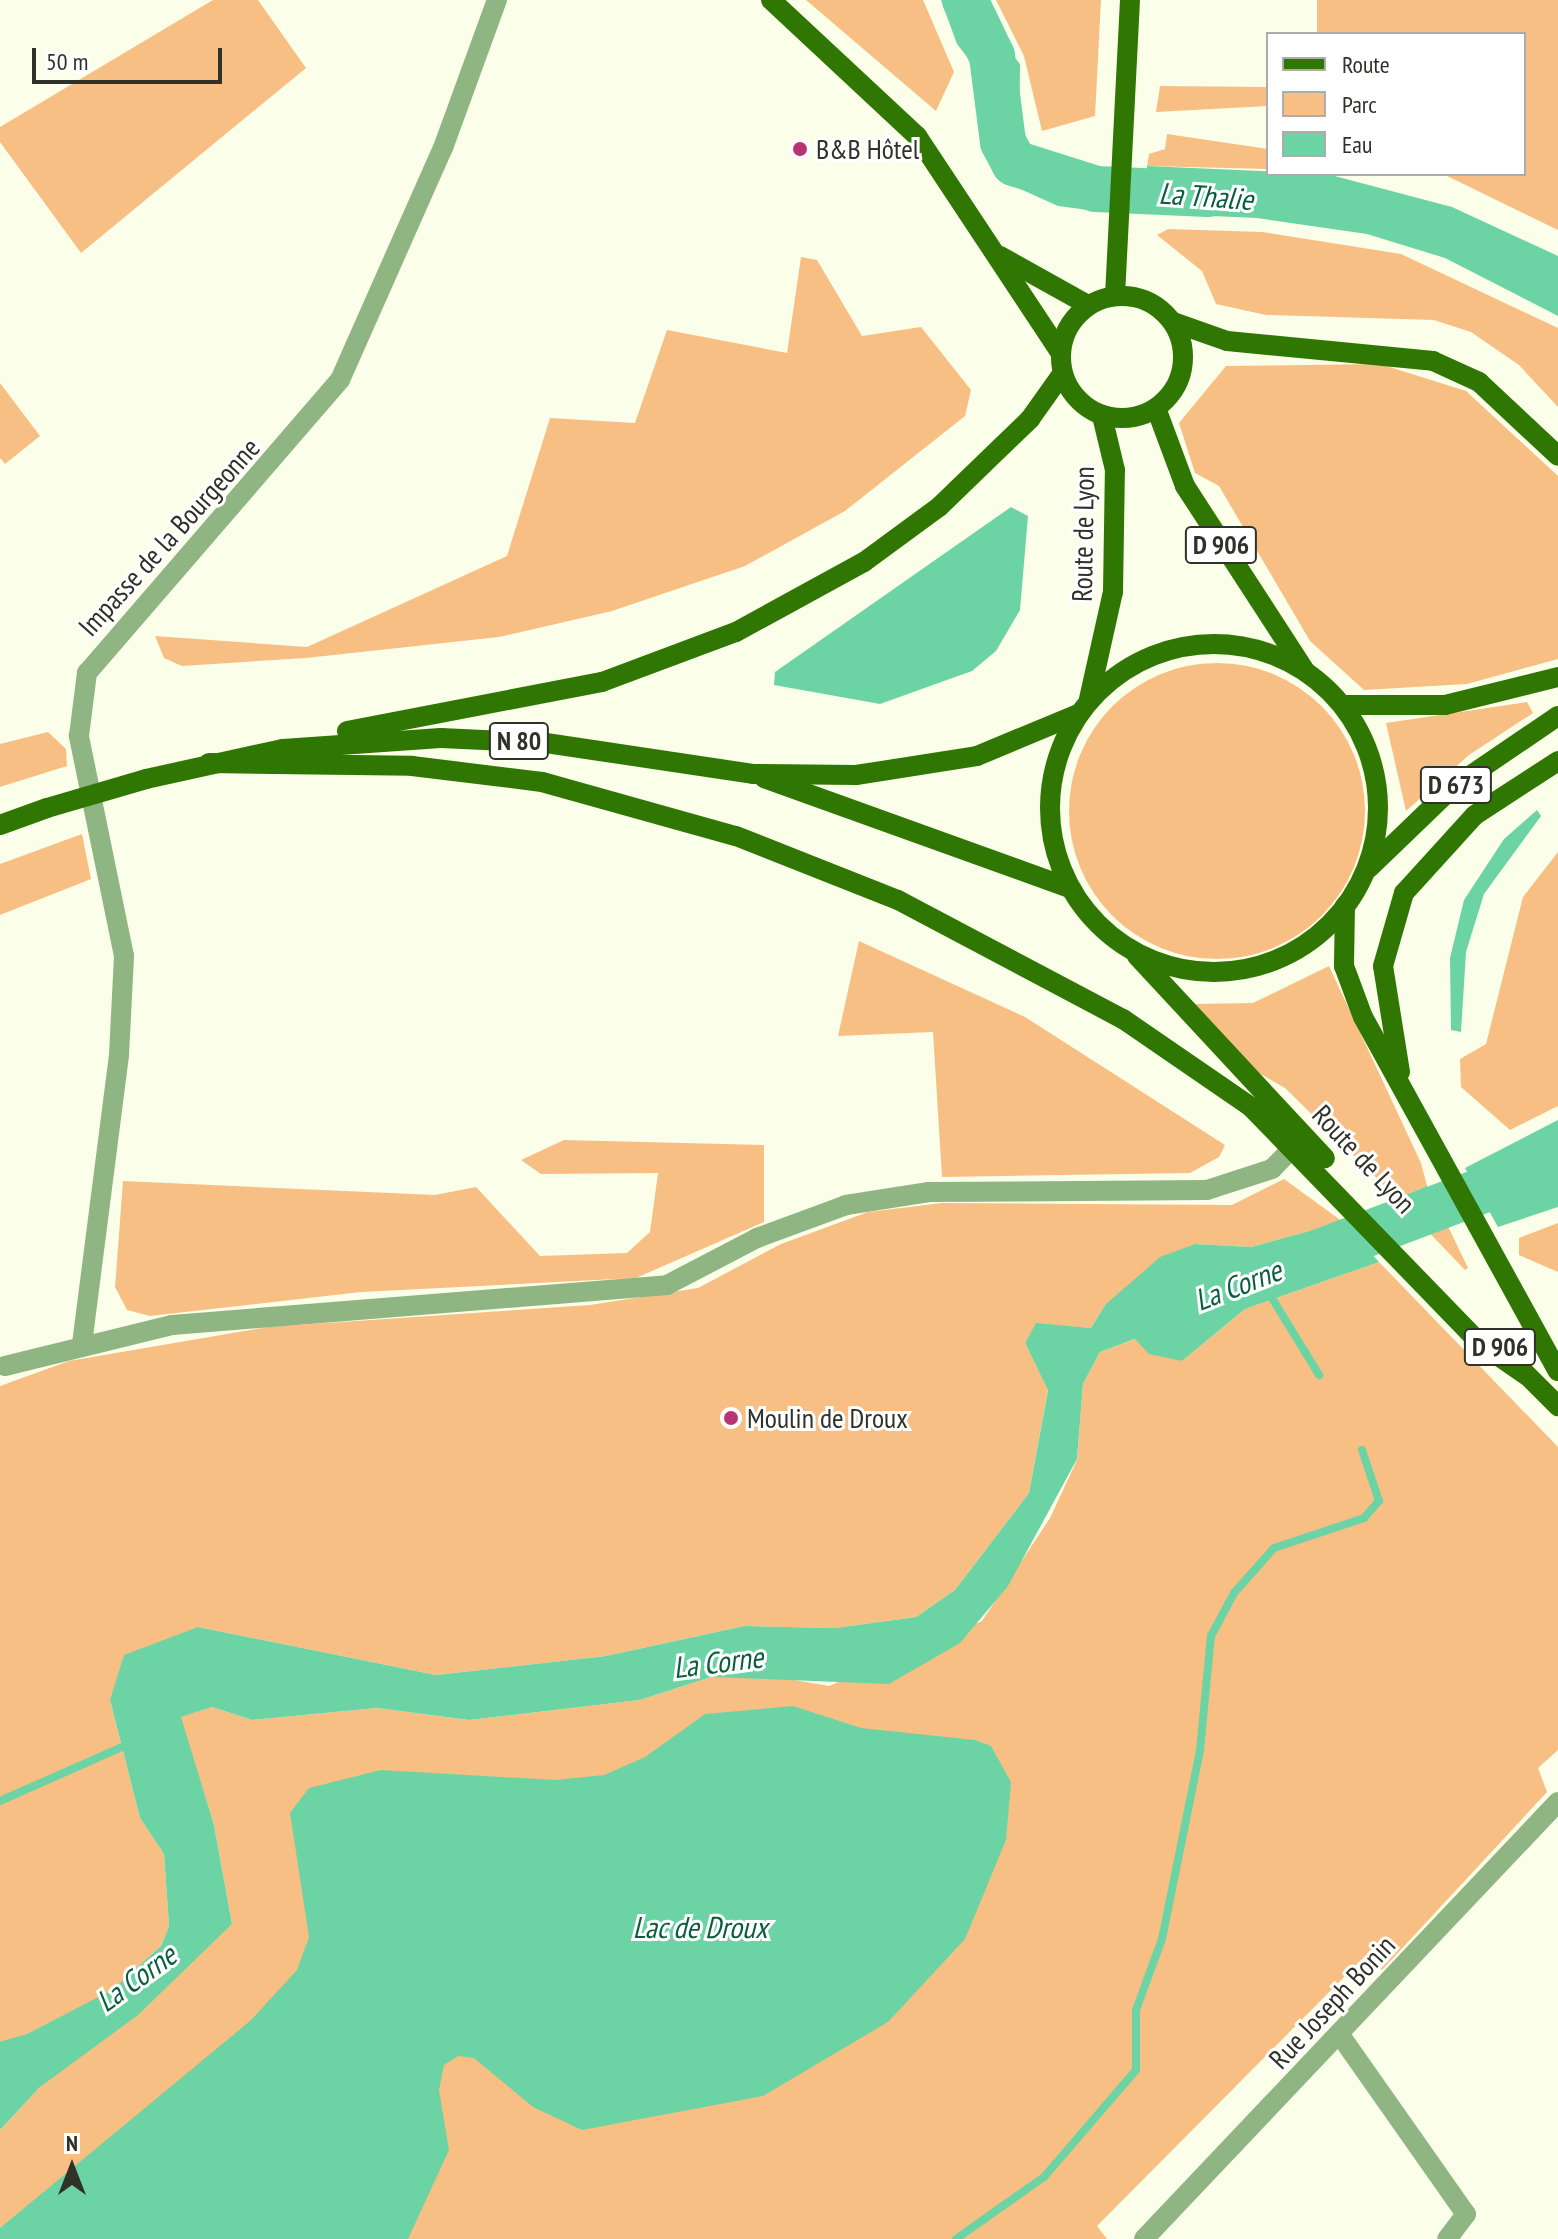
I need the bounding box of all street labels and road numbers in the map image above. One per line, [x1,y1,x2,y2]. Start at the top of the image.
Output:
street label: Impasse de la Bourgeonne [71,431,267,643]
street label: Route de Lyon [1065,466,1101,602]
road number: D 906 [1183,523,1259,567]
road number: N 80 [487,719,551,763]
road number: D 673 [1418,763,1494,807]
street label: Route de Lyon [1305,1098,1423,1220]
road number: D 906 [1462,1325,1538,1369]
street label: Rue Joseph Bonin [1262,1929,1402,2075]

